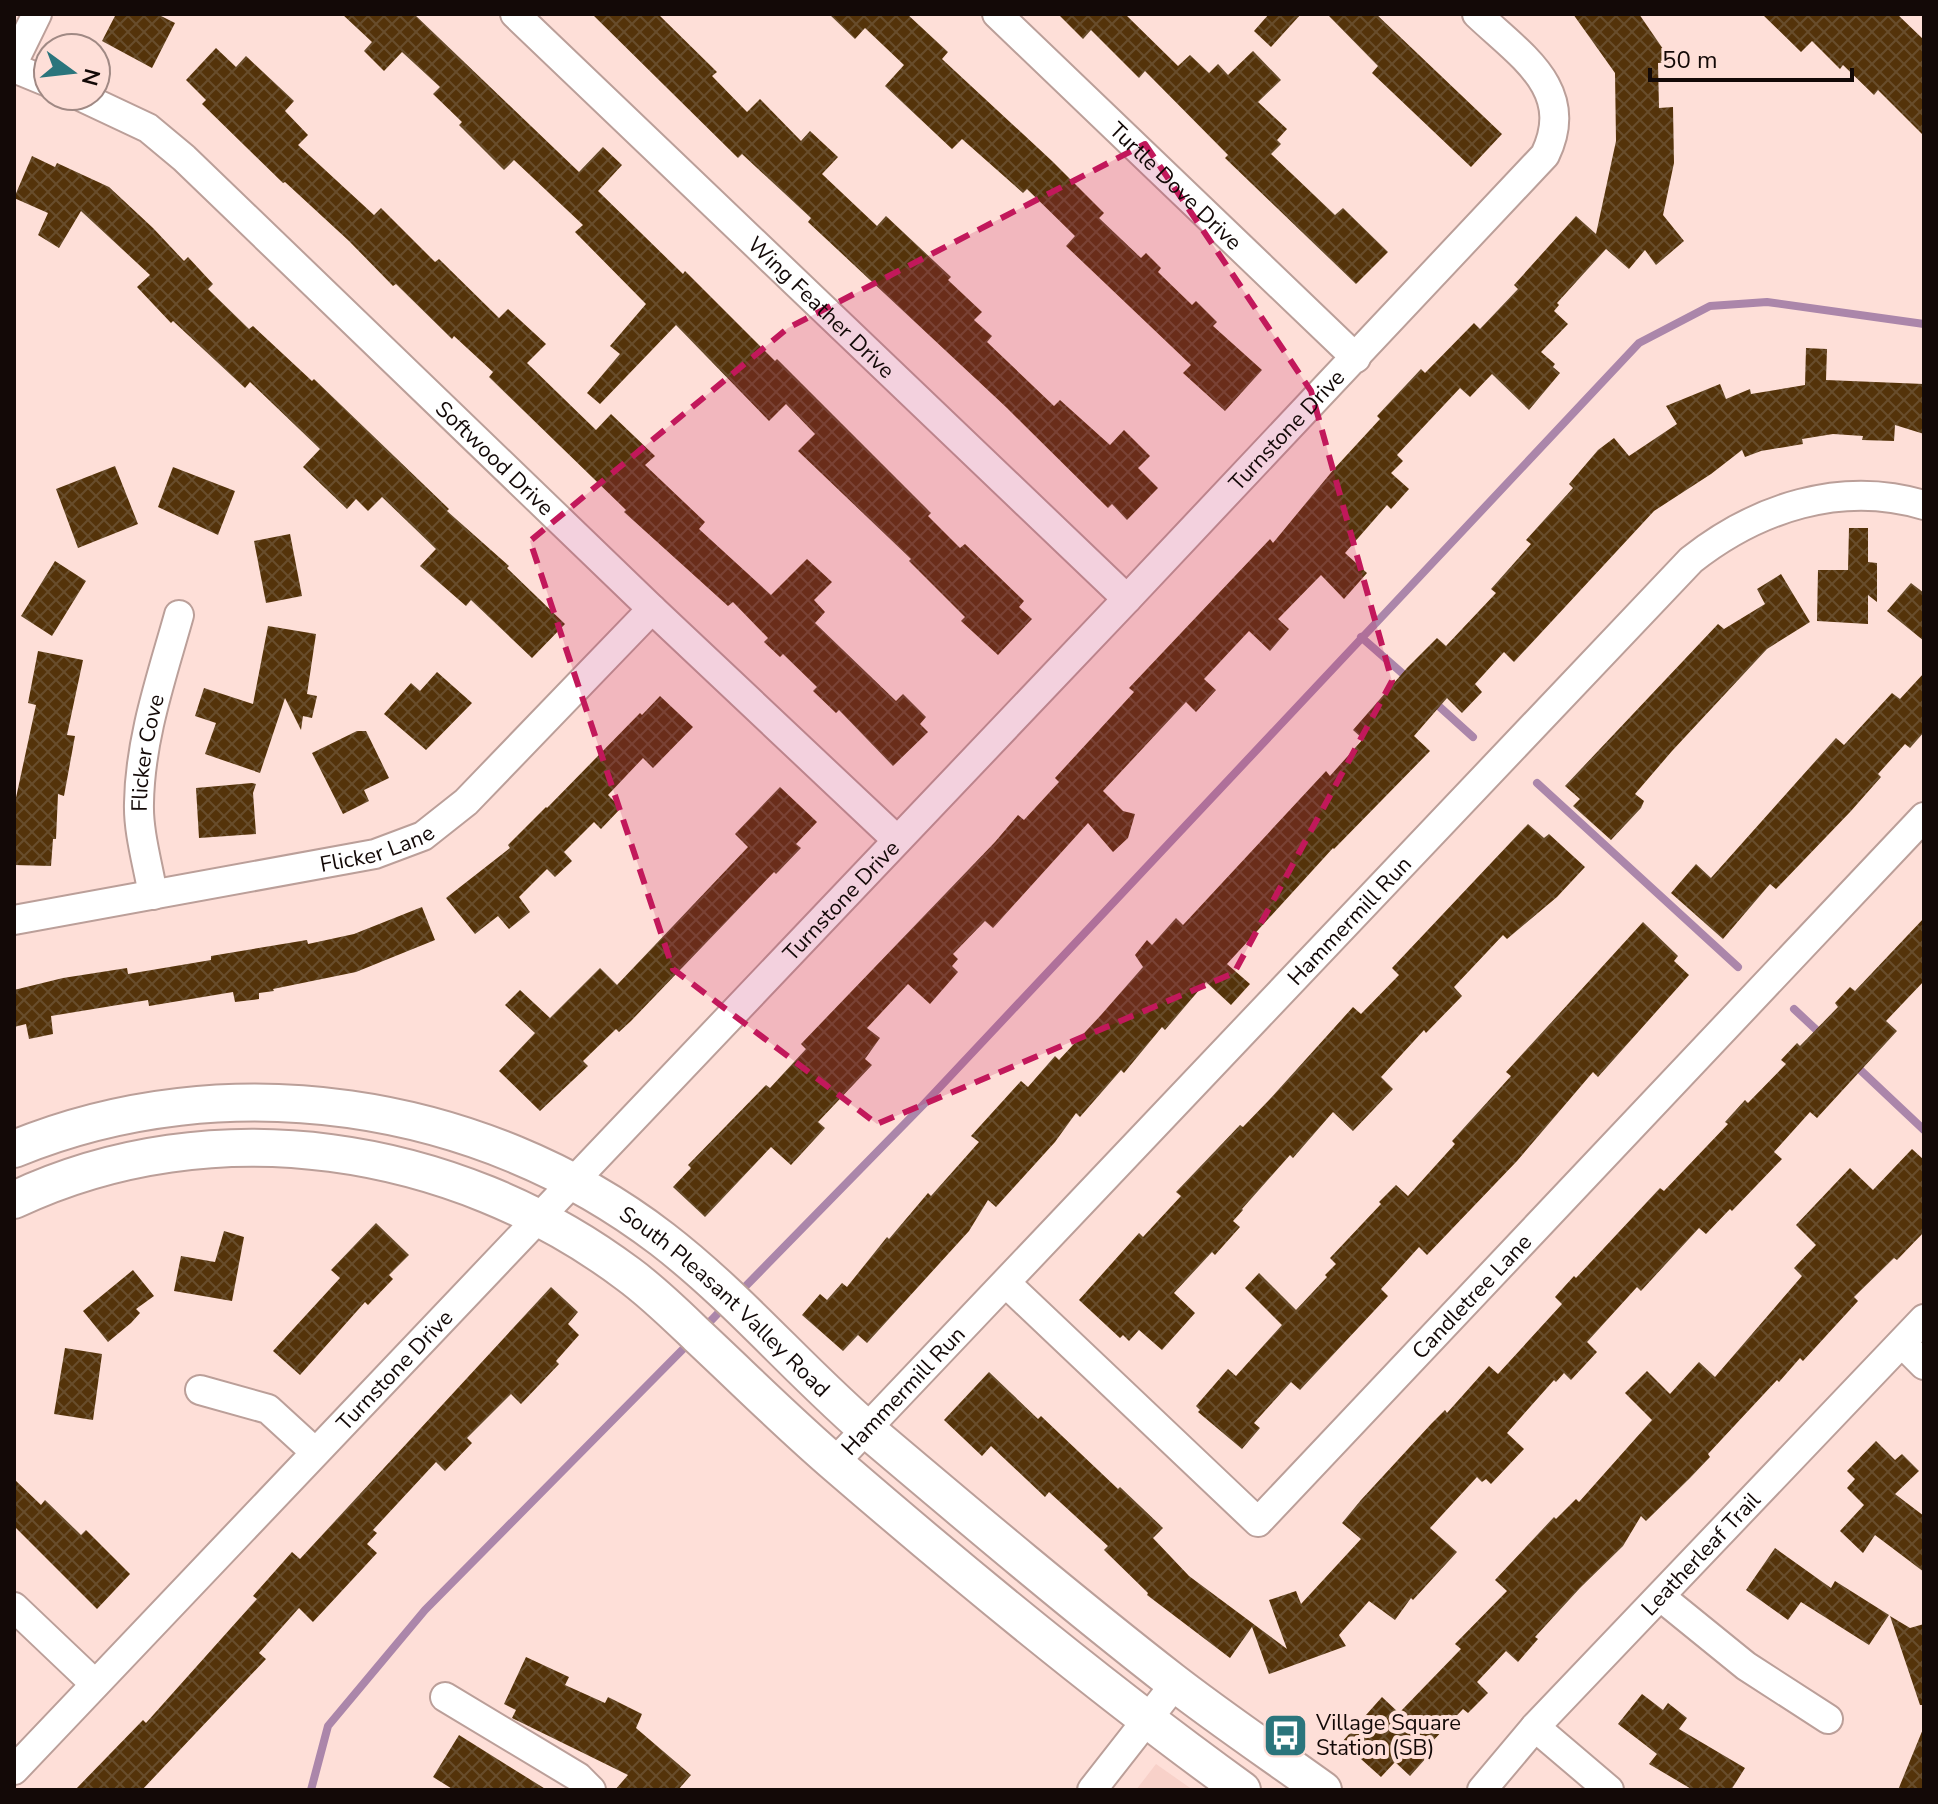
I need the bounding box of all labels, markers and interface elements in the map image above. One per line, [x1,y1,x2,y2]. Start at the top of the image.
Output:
north arrow [32,32,112,112]
scale bar [1650,32,1852,82]
text: 50 m [1662,44,1718,76]
text: N [74,65,107,89]
street label: Turtle Dove Drive [1102,116,1248,257]
street label: Wing Feather Drive [741,230,901,385]
street label: Turnstone Drive [1222,363,1352,498]
street label: Softwood Drive [429,394,560,523]
street label: Flicker Cove [125,691,172,812]
street label: Flicker Lane [318,818,441,880]
street label: Turnstone Drive [777,834,906,968]
street label: Hammermill Run [1281,850,1418,992]
street label: South Pleasant Valley Road [613,1199,836,1404]
street label: Candletree Lane [1406,1228,1539,1366]
street label: Turnstone Drive [330,1303,460,1438]
street label: Hammermill Run [835,1320,972,1462]
street label: Leatherleaf Trail [1635,1485,1768,1623]
place label: Village Square Station (SB) [1315,1708,1461,1763]
bus stop icon: Village Square Station (SB) [1261,1711,1309,1759]

